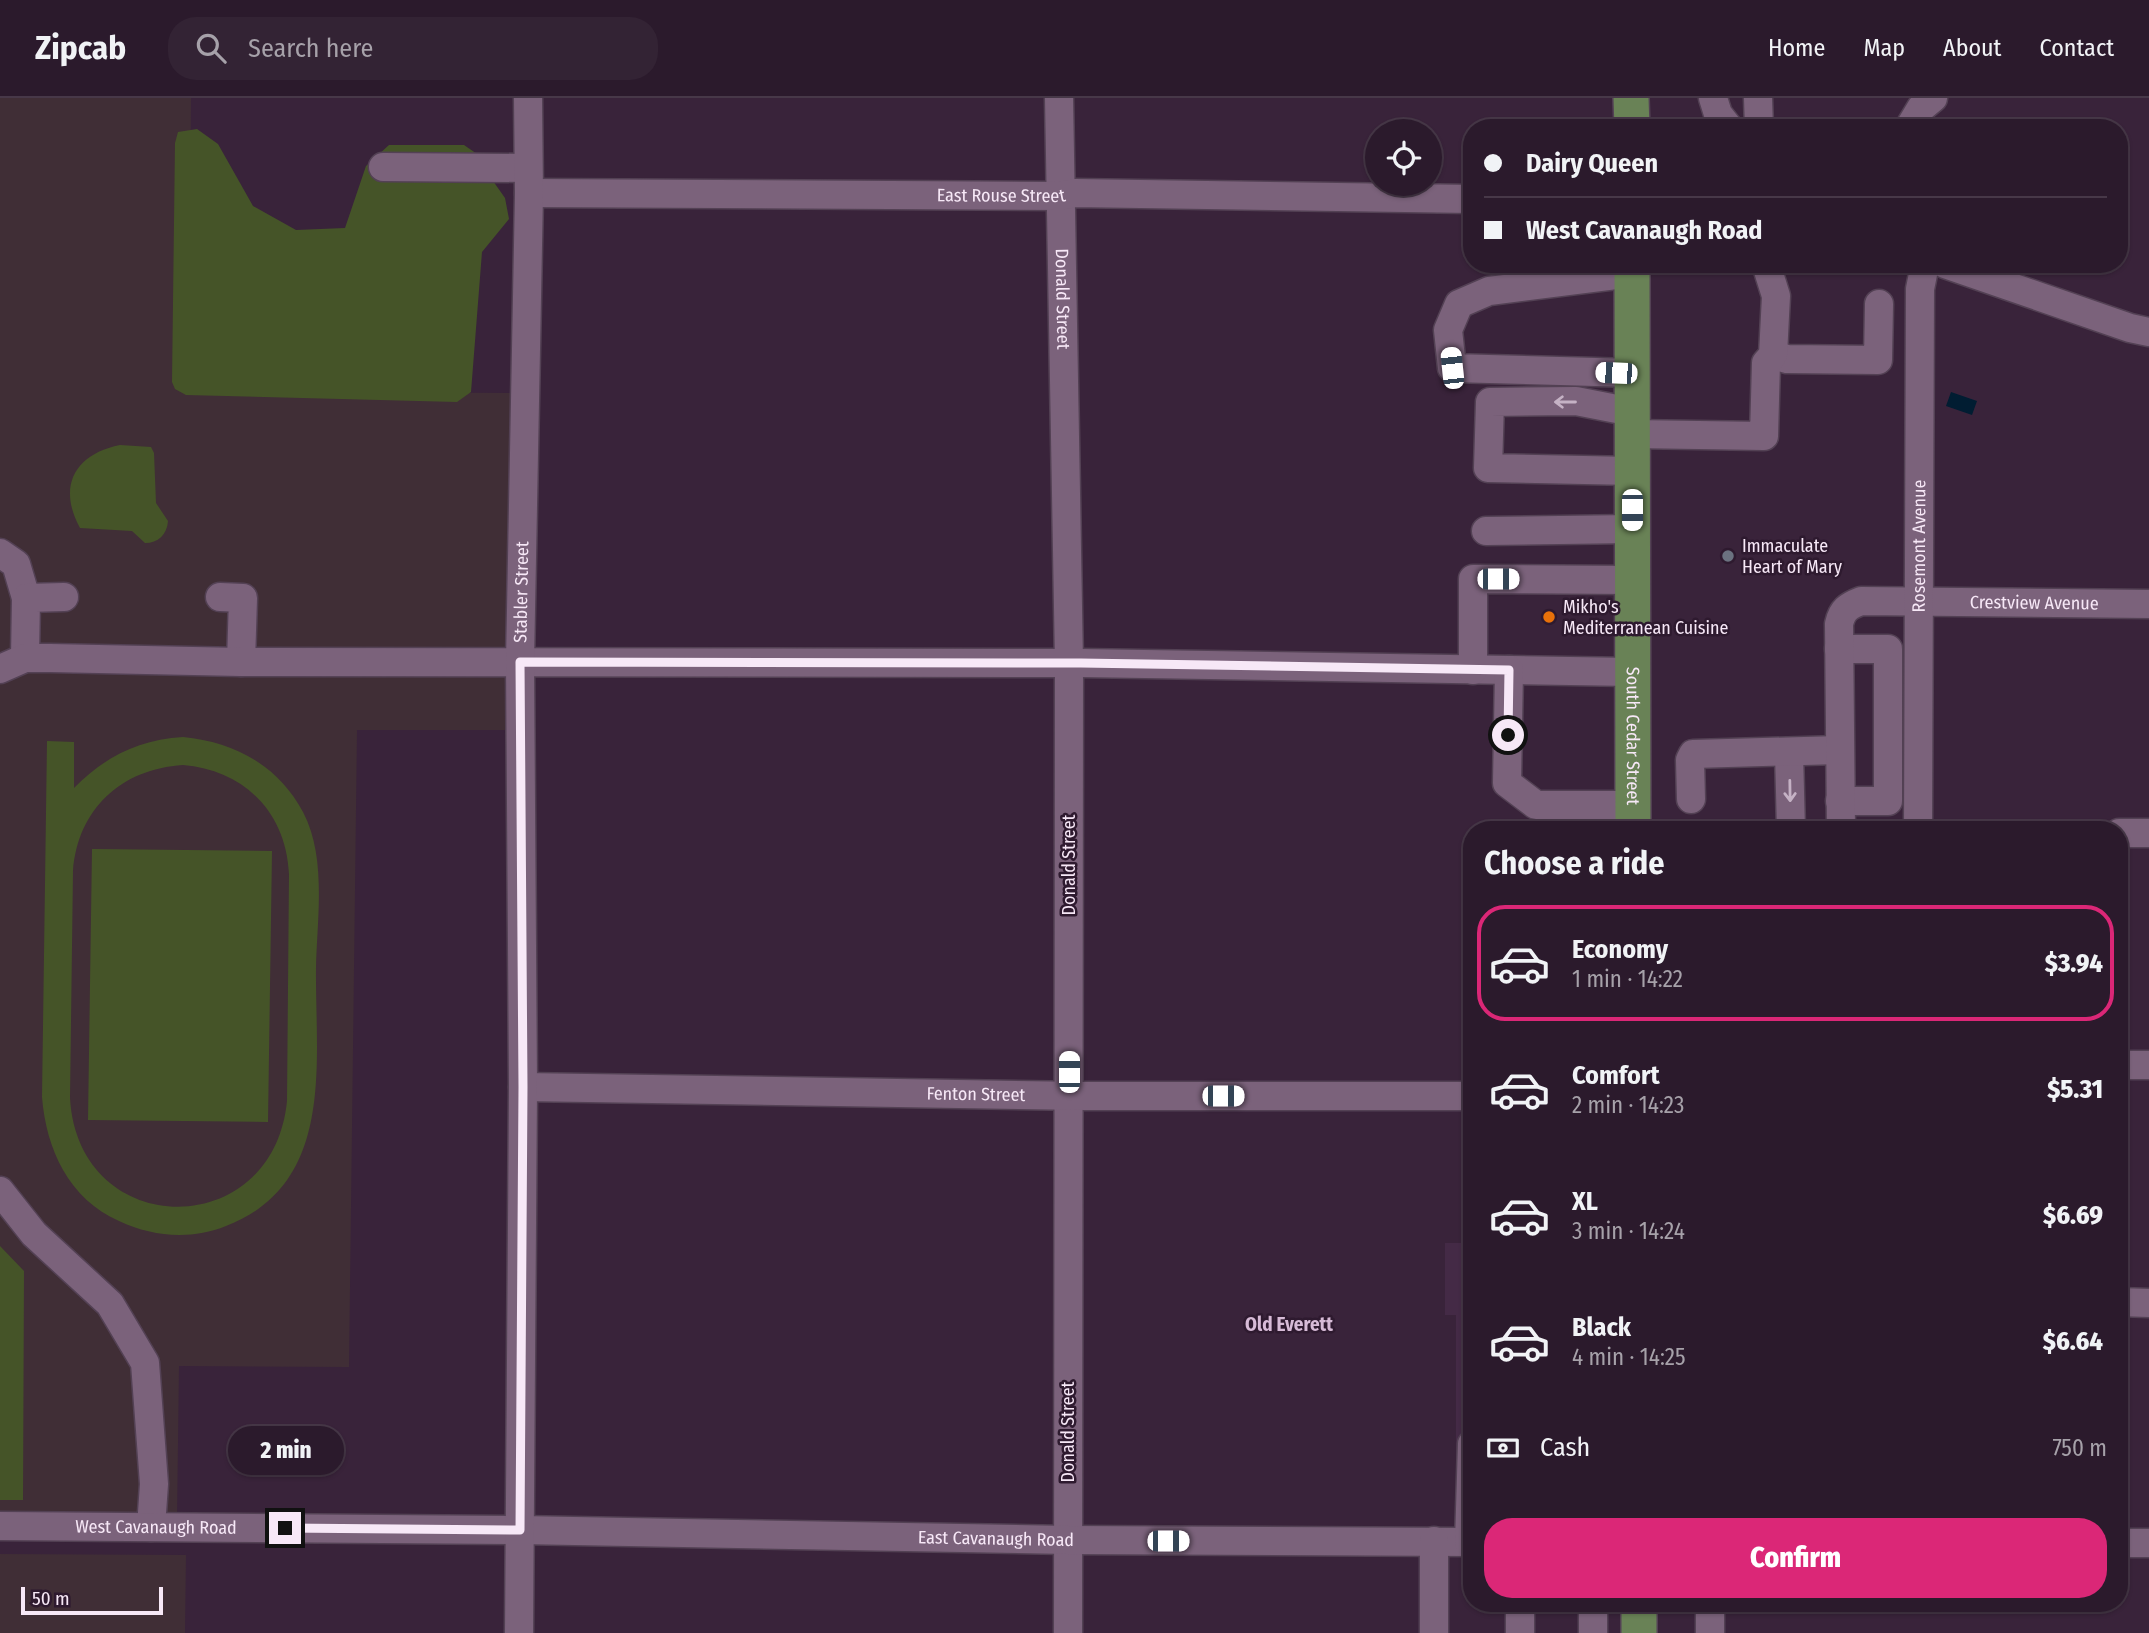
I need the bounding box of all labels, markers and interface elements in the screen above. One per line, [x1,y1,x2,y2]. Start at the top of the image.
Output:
search box [168,17,658,80]
text: Zipcab [35,28,126,68]
icon: search [192,29,230,67]
text: Search here [248,33,373,64]
text: Home [1768,34,1825,62]
text: Map [1863,34,1905,62]
text: About [1943,34,2001,62]
text: Contact [2039,34,2114,62]
map controls [1365,119,1442,196]
button: locate [1365,119,1442,196]
text: Dairy Queen [1526,148,1658,179]
street label: East Rouse Street [937,184,1067,207]
text: West Cavanaugh Road [1526,215,1762,246]
street label: Donald Street [1051,248,1074,350]
car [1440,346,1465,390]
car [1595,362,1638,384]
one-way arrow [1553,395,1576,409]
street label: Rosemont Avenue [1908,480,1930,612]
car [1622,489,1643,531]
place label: Immaculate Heart of Mary [1742,535,1842,578]
street label: Stabler Street [509,541,533,643]
marker: Immaculate Heart of Mary [1720,548,1736,564]
car [1478,569,1520,590]
street label: Crestview Avenue [1970,591,2099,614]
place label: Mikho's Mediterranean Cuisine [1563,596,1728,639]
marker: Mikho's Mediterranean Cuisine [1541,609,1557,625]
street label: South Cedar Street [1622,667,1644,805]
route start [1492,719,1524,751]
one-way arrow [1783,779,1797,802]
street label: Donald Street [1058,814,1080,915]
text: Choose a ride [1484,844,1665,882]
icon: car [1488,932,1551,995]
text: Economy [1572,934,1668,965]
text: $3.94 [2045,948,2103,979]
text: 1 min · 14:22 [1572,965,1683,993]
car [1059,1051,1080,1093]
icon: car [1488,1058,1551,1121]
text: Comfort [1572,1060,1660,1091]
text: $5.31 [2047,1074,2103,1105]
street label: Fenton Street [926,1082,1026,1106]
car [1203,1086,1245,1107]
text: 2 min · 14:23 [1572,1091,1684,1119]
icon: car [1488,1184,1551,1247]
text: XL [1572,1186,1598,1217]
text: $6.69 [2043,1200,2103,1231]
text: 3 min · 14:24 [1572,1217,1685,1245]
icon: car [1488,1310,1551,1373]
text: Black [1572,1312,1631,1343]
district label: Old Everett [1245,1313,1333,1336]
text: $6.64 [2043,1326,2103,1357]
text: 4 min · 14:25 [1572,1343,1686,1371]
street label: Donald Street [1057,1381,1079,1482]
callout: 2 min [227,1426,343,1476]
icon: cash [1484,1429,1522,1467]
text: Cash [1540,1432,1590,1463]
text: 750 m [2052,1434,2107,1462]
text: 2 min [261,1436,311,1464]
route end [269,1512,301,1544]
street label: West Cavanaugh Road [75,1516,237,1539]
button: Confirm [1484,1518,2107,1598]
street label: East Cavanaugh Road [918,1526,1074,1551]
car [1148,1531,1190,1552]
scale bar [21,1584,163,1616]
text: 50 m [32,1587,70,1610]

